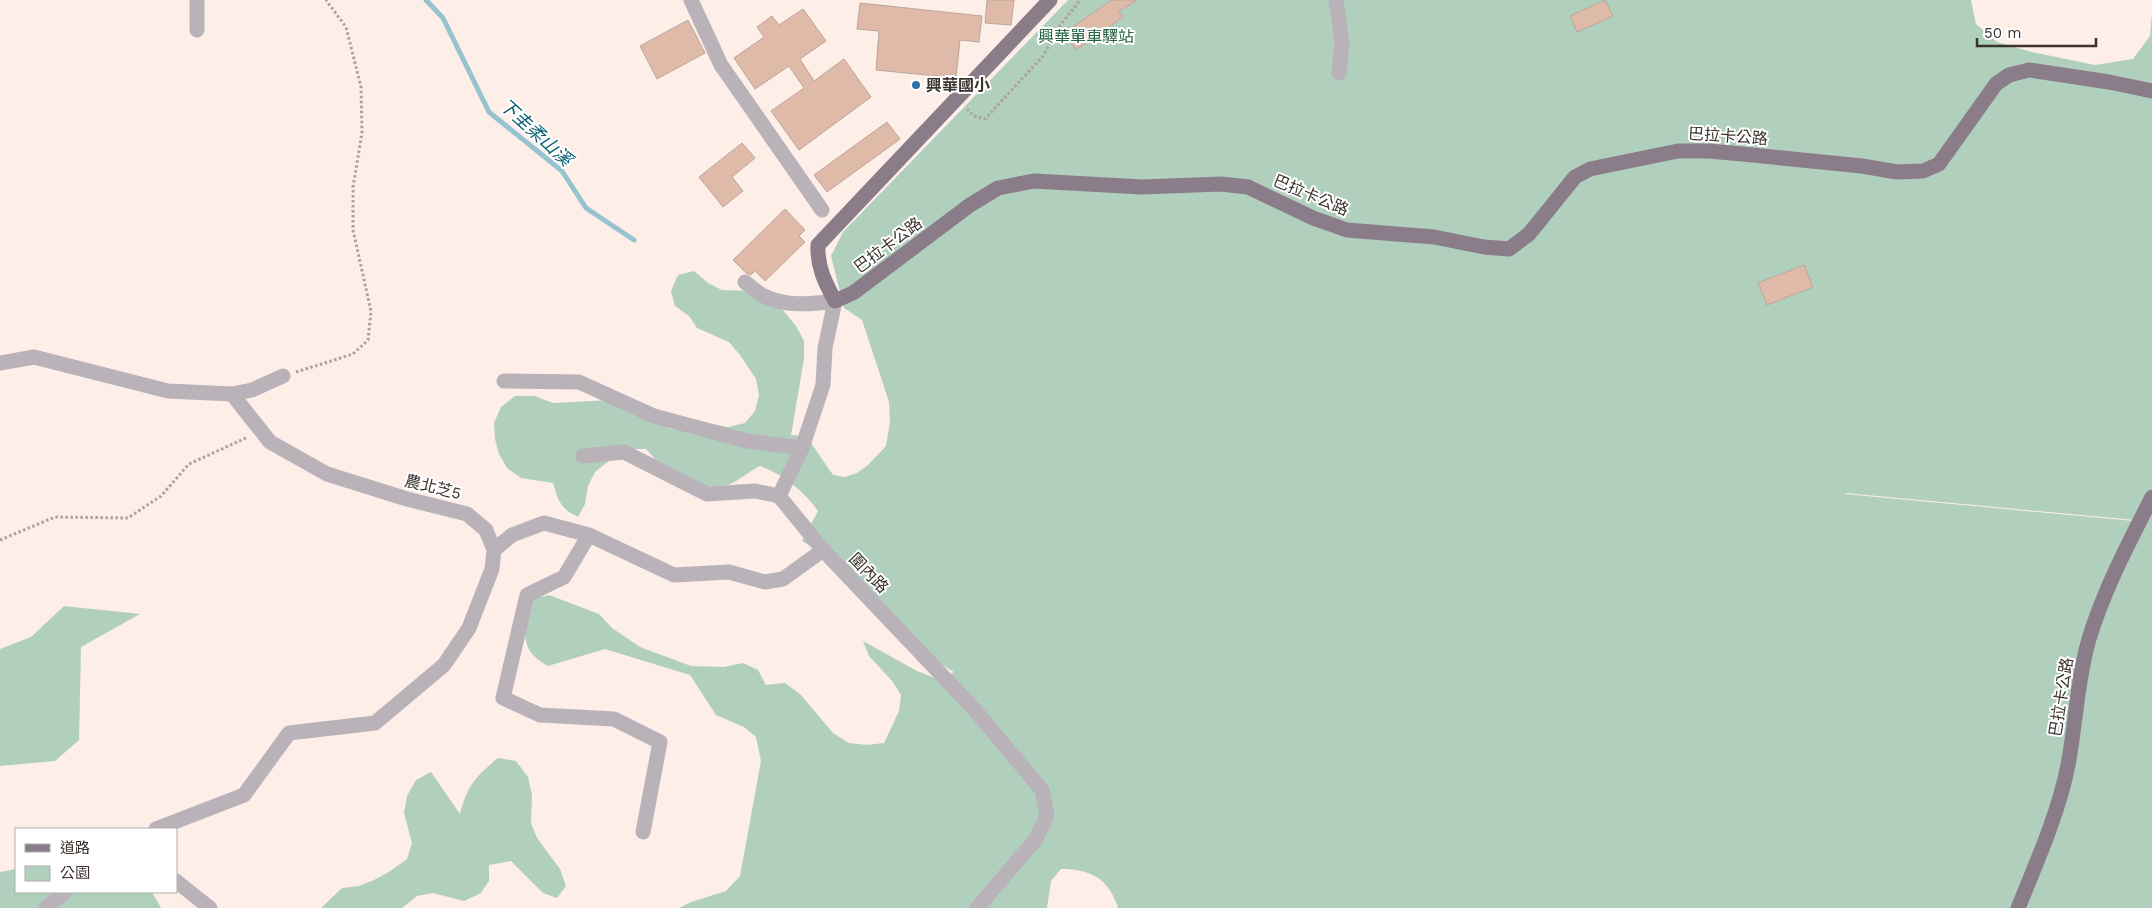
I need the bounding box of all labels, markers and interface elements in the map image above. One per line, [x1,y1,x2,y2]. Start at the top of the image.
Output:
scale bar [1977,15,2096,47]
text: 50 m [1984,24,2021,42]
park label: 興華單車驛站 [1038,27,1134,46]
place label: 興華國小 [926,76,990,95]
marker: 興華國小 [910,79,922,91]
water label: 下圭柔山溪 [496,94,579,172]
street label: 巴拉卡公路 [1687,124,1769,148]
street label: 巴拉卡公路 [1270,171,1352,219]
street label: 巴拉卡公路 [850,213,926,277]
street label: 農北芝5 [403,471,463,503]
street label: 圍內路 [845,549,893,597]
street label: 巴拉卡公路 [2045,656,2077,738]
legend [15,828,178,893]
text: 道路 [60,839,90,857]
text: 公園 [60,864,90,882]

